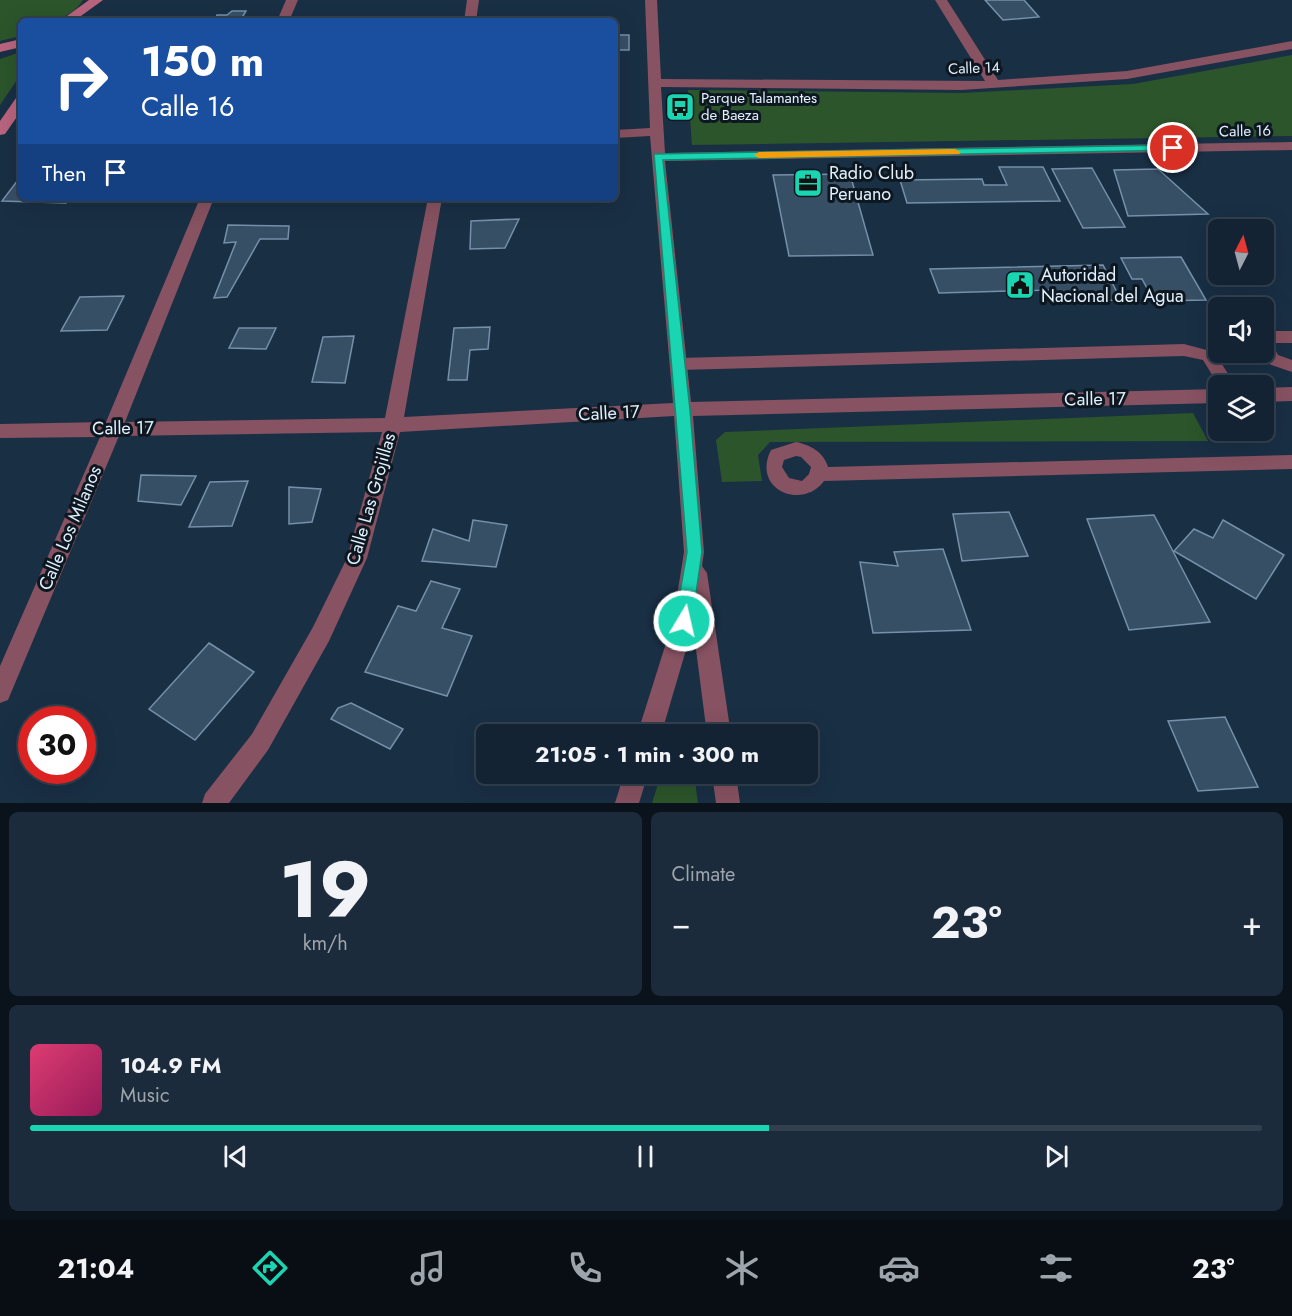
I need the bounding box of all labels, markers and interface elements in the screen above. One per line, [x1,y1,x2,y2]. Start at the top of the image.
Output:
text: 150 m [141,31,264,92]
icon: right [42,42,120,120]
street label: Calle 14 [948,56,1001,80]
text: Calle 16 [141,87,235,126]
place label: Parque Talamantes de Baeza [701,87,817,126]
bus stop icon: Parque Talamantes de Baeza [664,91,696,123]
street label: Calle 16 [1219,120,1271,142]
pin [1147,122,1198,173]
icon: arrive [1156,131,1189,164]
icon: arrive [99,156,132,189]
text: Then [42,157,87,189]
place label: Radio Club Peruano [829,160,914,207]
office icon: Radio Club Peruano [792,167,824,199]
north arrow [1208,219,1274,285]
map controls [1208,219,1274,441]
place label: Autoridad Nacional del Agua [1041,262,1184,309]
public building icon: Autoridad Nacional del Agua [1004,269,1036,301]
button: sound [1208,297,1274,363]
button: layers [1208,375,1274,441]
street label: Calle 17 [1064,385,1127,413]
street label: Calle 17 [578,398,641,428]
street label: Calle 17 [92,414,155,442]
street label: Calle Las Grojillas [340,430,402,568]
street label: Calle Los Milanos [32,462,108,594]
position arrow [652,589,716,653]
speed limit sign: 30 [18,706,96,784]
text: 21:05 · 1 min · 300 m [535,738,759,770]
text: 19 [279,834,371,946]
text: Climate [672,860,735,889]
text: 23° [931,890,1002,955]
text: − [672,900,691,947]
text: + [1242,900,1262,947]
text: km/h [303,929,348,958]
text: 104.9 FM [120,1049,221,1081]
text: Music [120,1081,170,1110]
icon: previous [219,1140,252,1173]
icon: pause [629,1140,662,1173]
icon: next [1040,1140,1073,1173]
icon: directions [249,1247,291,1289]
icon: music [407,1247,449,1289]
icon: phone [564,1247,606,1289]
icon: climate [721,1247,763,1289]
icon: car [878,1247,920,1289]
icon: filters [1035,1247,1077,1289]
text: 21:04 [58,1249,134,1288]
text: 23° [1192,1249,1234,1288]

